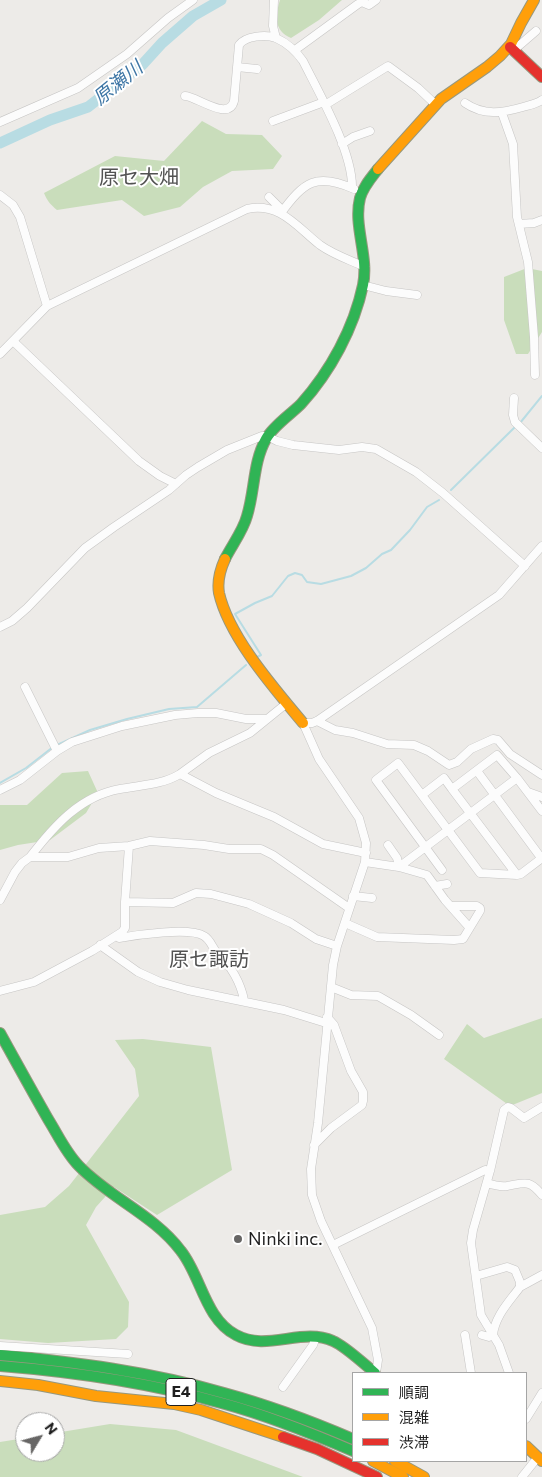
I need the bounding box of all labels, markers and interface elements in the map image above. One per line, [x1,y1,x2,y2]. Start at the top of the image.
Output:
water label: 原瀬川 [89,56,147,110]
district label: 原セ大畑 [99,165,179,189]
district label: 原セ諏訪 [169,947,249,971]
place label: Ninki inc. [248,1228,322,1250]
marker: Ninki inc. [232,1233,244,1245]
legend [352,1372,527,1462]
road number: E4 [166,1378,196,1405]
text: 順調 [399,1383,429,1401]
text: 混雑 [399,1408,429,1426]
north arrow [15,1412,65,1462]
text: N [42,1419,62,1438]
text: 渋滞 [399,1433,429,1451]

